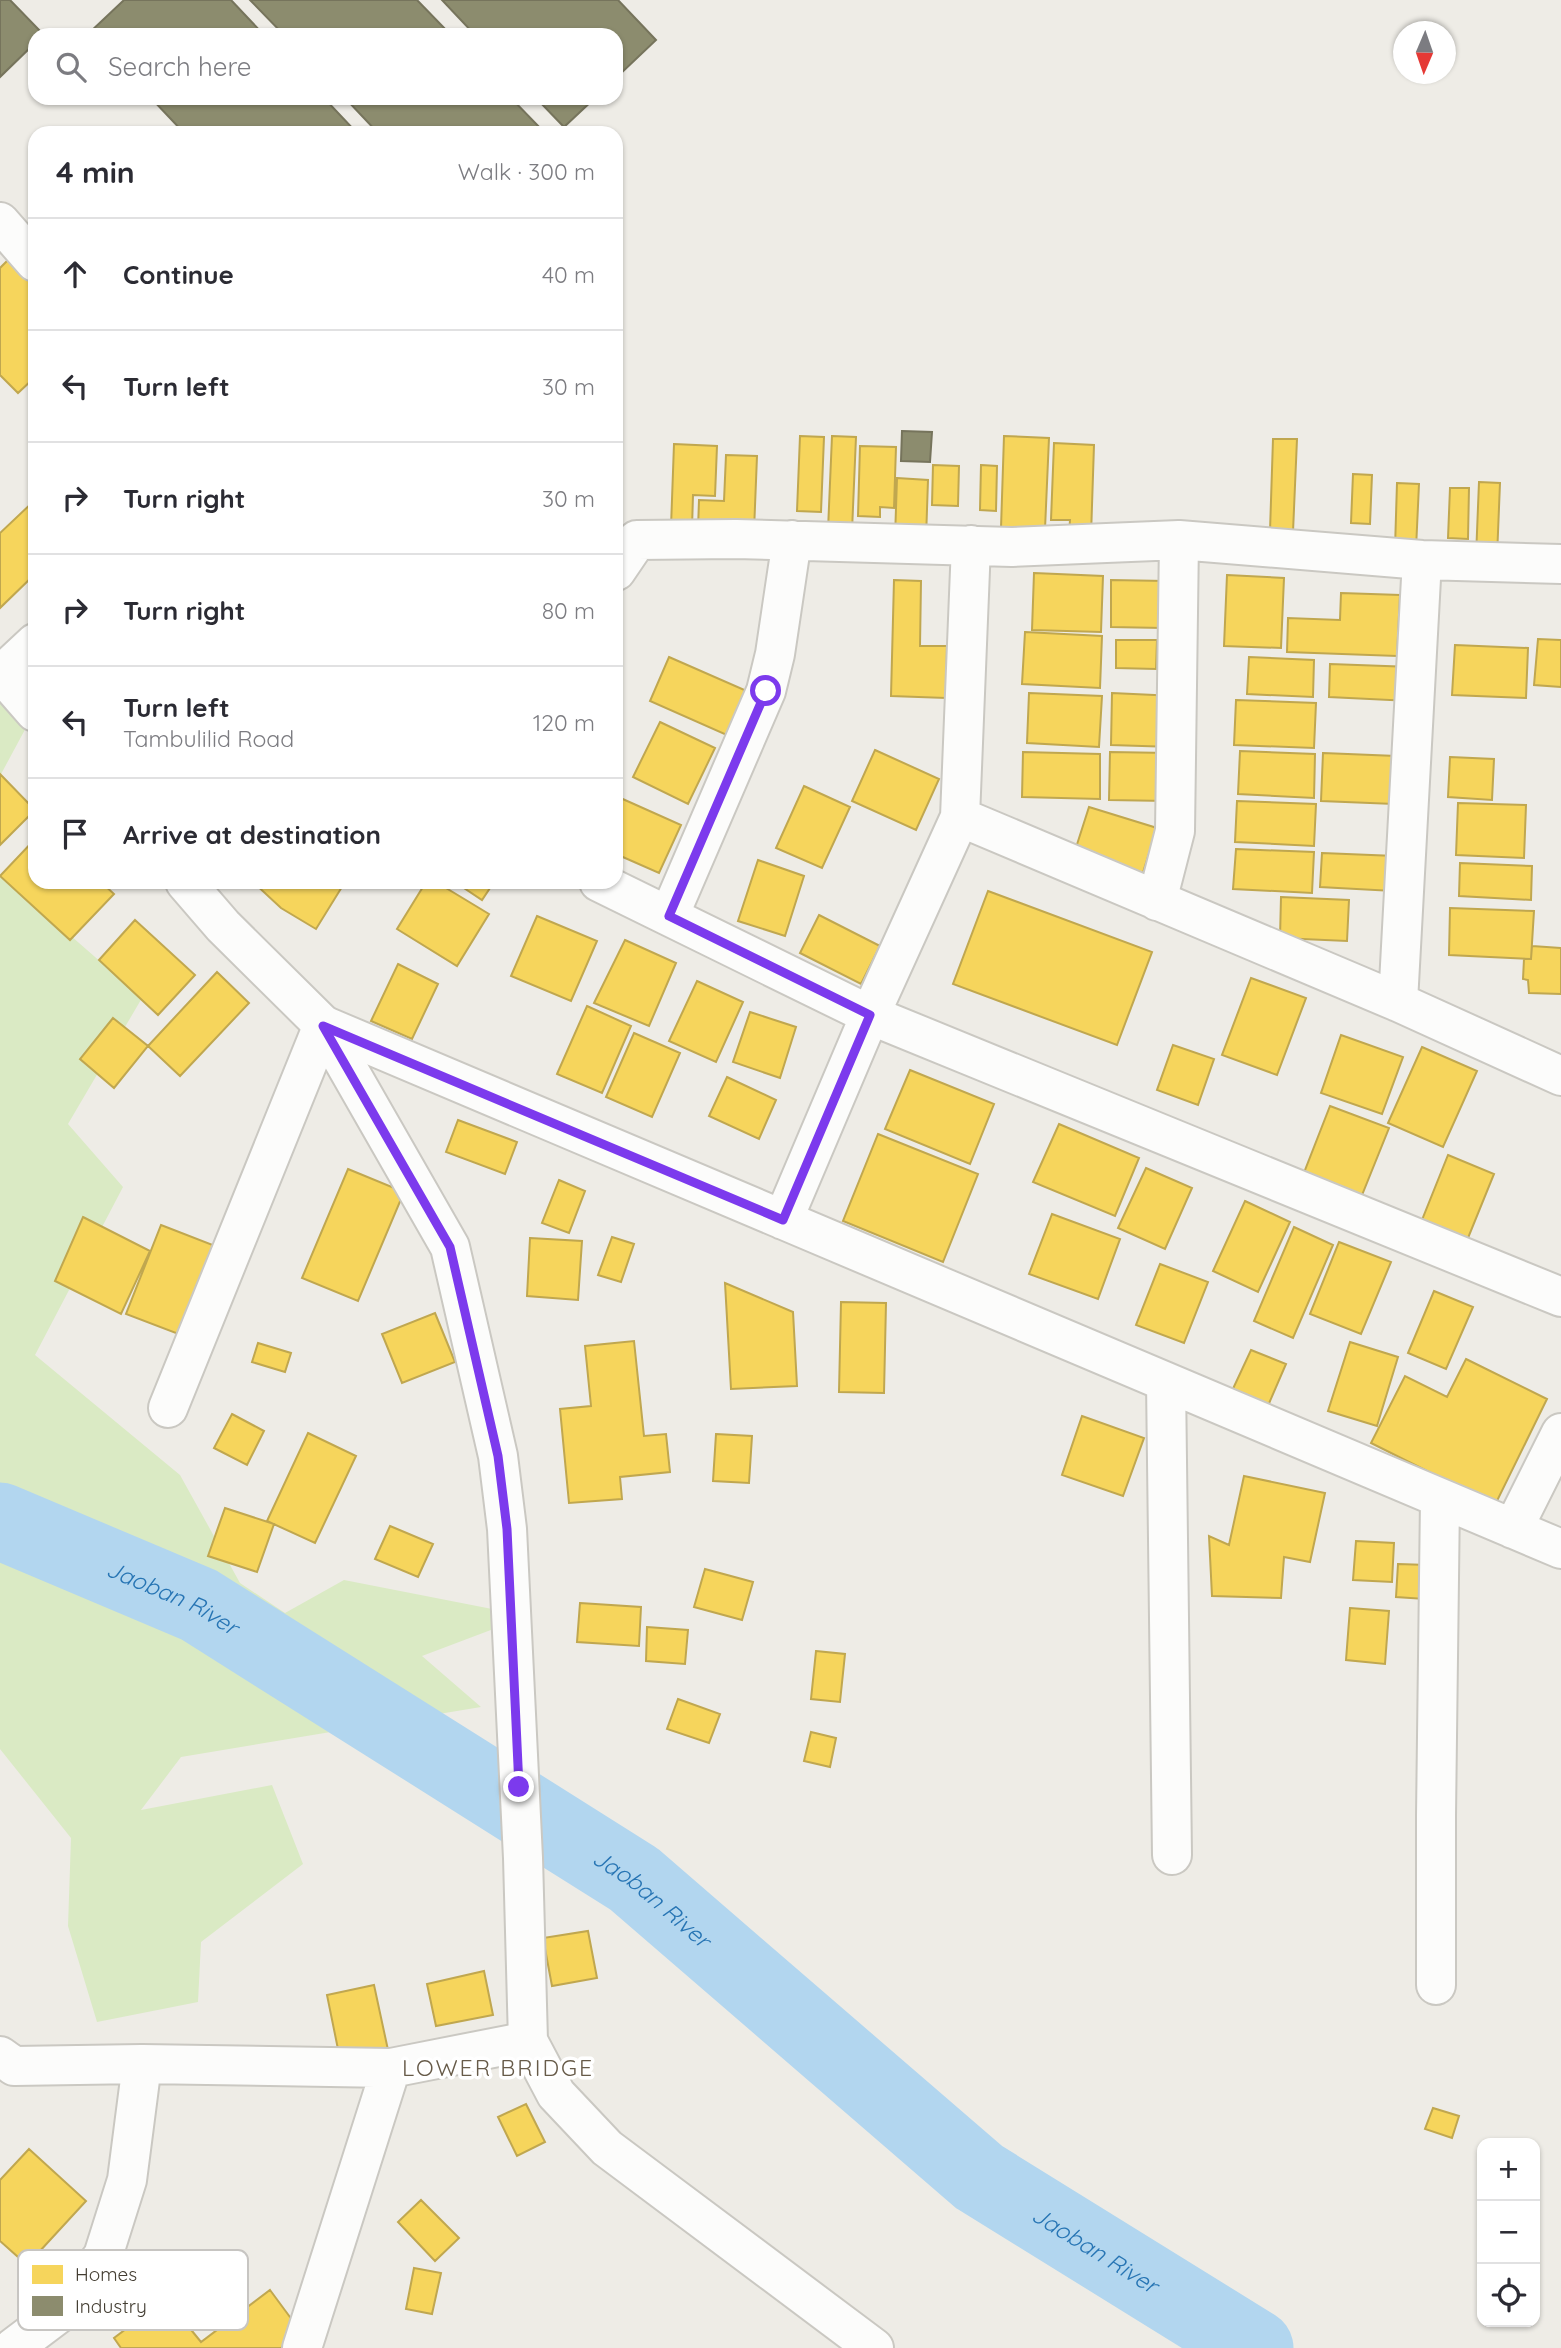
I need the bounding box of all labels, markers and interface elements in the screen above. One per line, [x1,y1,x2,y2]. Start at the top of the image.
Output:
north arrow [1393,21,1456,84]
search box [28,28,623,105]
icon: search [52,48,90,86]
text: Search here [108,50,252,83]
text: 4 min [56,153,135,191]
text: Walk · 300 m [458,157,595,186]
icon: ahead [56,255,94,293]
text: Continue [123,258,234,291]
text: 40 m [542,260,595,289]
icon: left [56,367,94,405]
text: Turn left [123,370,230,403]
text: 30 m [542,372,595,401]
icon: right [56,479,94,517]
text: Turn right [123,482,245,515]
text: 30 m [542,484,595,513]
icon: right [56,591,94,629]
text: Turn right [123,594,245,627]
text: 80 m [542,596,595,625]
route start [750,675,781,706]
text: Turn left [123,691,230,724]
icon: left [56,703,94,741]
text: 120 m [533,708,595,737]
text: Tambulilid Road [123,724,294,753]
icon: arrive [56,815,94,853]
text: Arrive at destination [123,818,381,851]
water label: Jaoban River [103,1553,247,1643]
route end [503,1771,534,1802]
water label: Jaoban River [588,1842,719,1956]
district label: LOWER BRIDGE [402,2053,594,2082]
map controls [1477,2138,1540,2327]
button: + [1477,2138,1540,2201]
water label: Jaoban River [1027,2199,1166,2301]
button: − [1477,2201,1540,2264]
legend [18,2250,248,2330]
text: Homes [75,2262,137,2286]
button: locate [1477,2264,1540,2327]
text: Industry [75,2294,147,2318]

